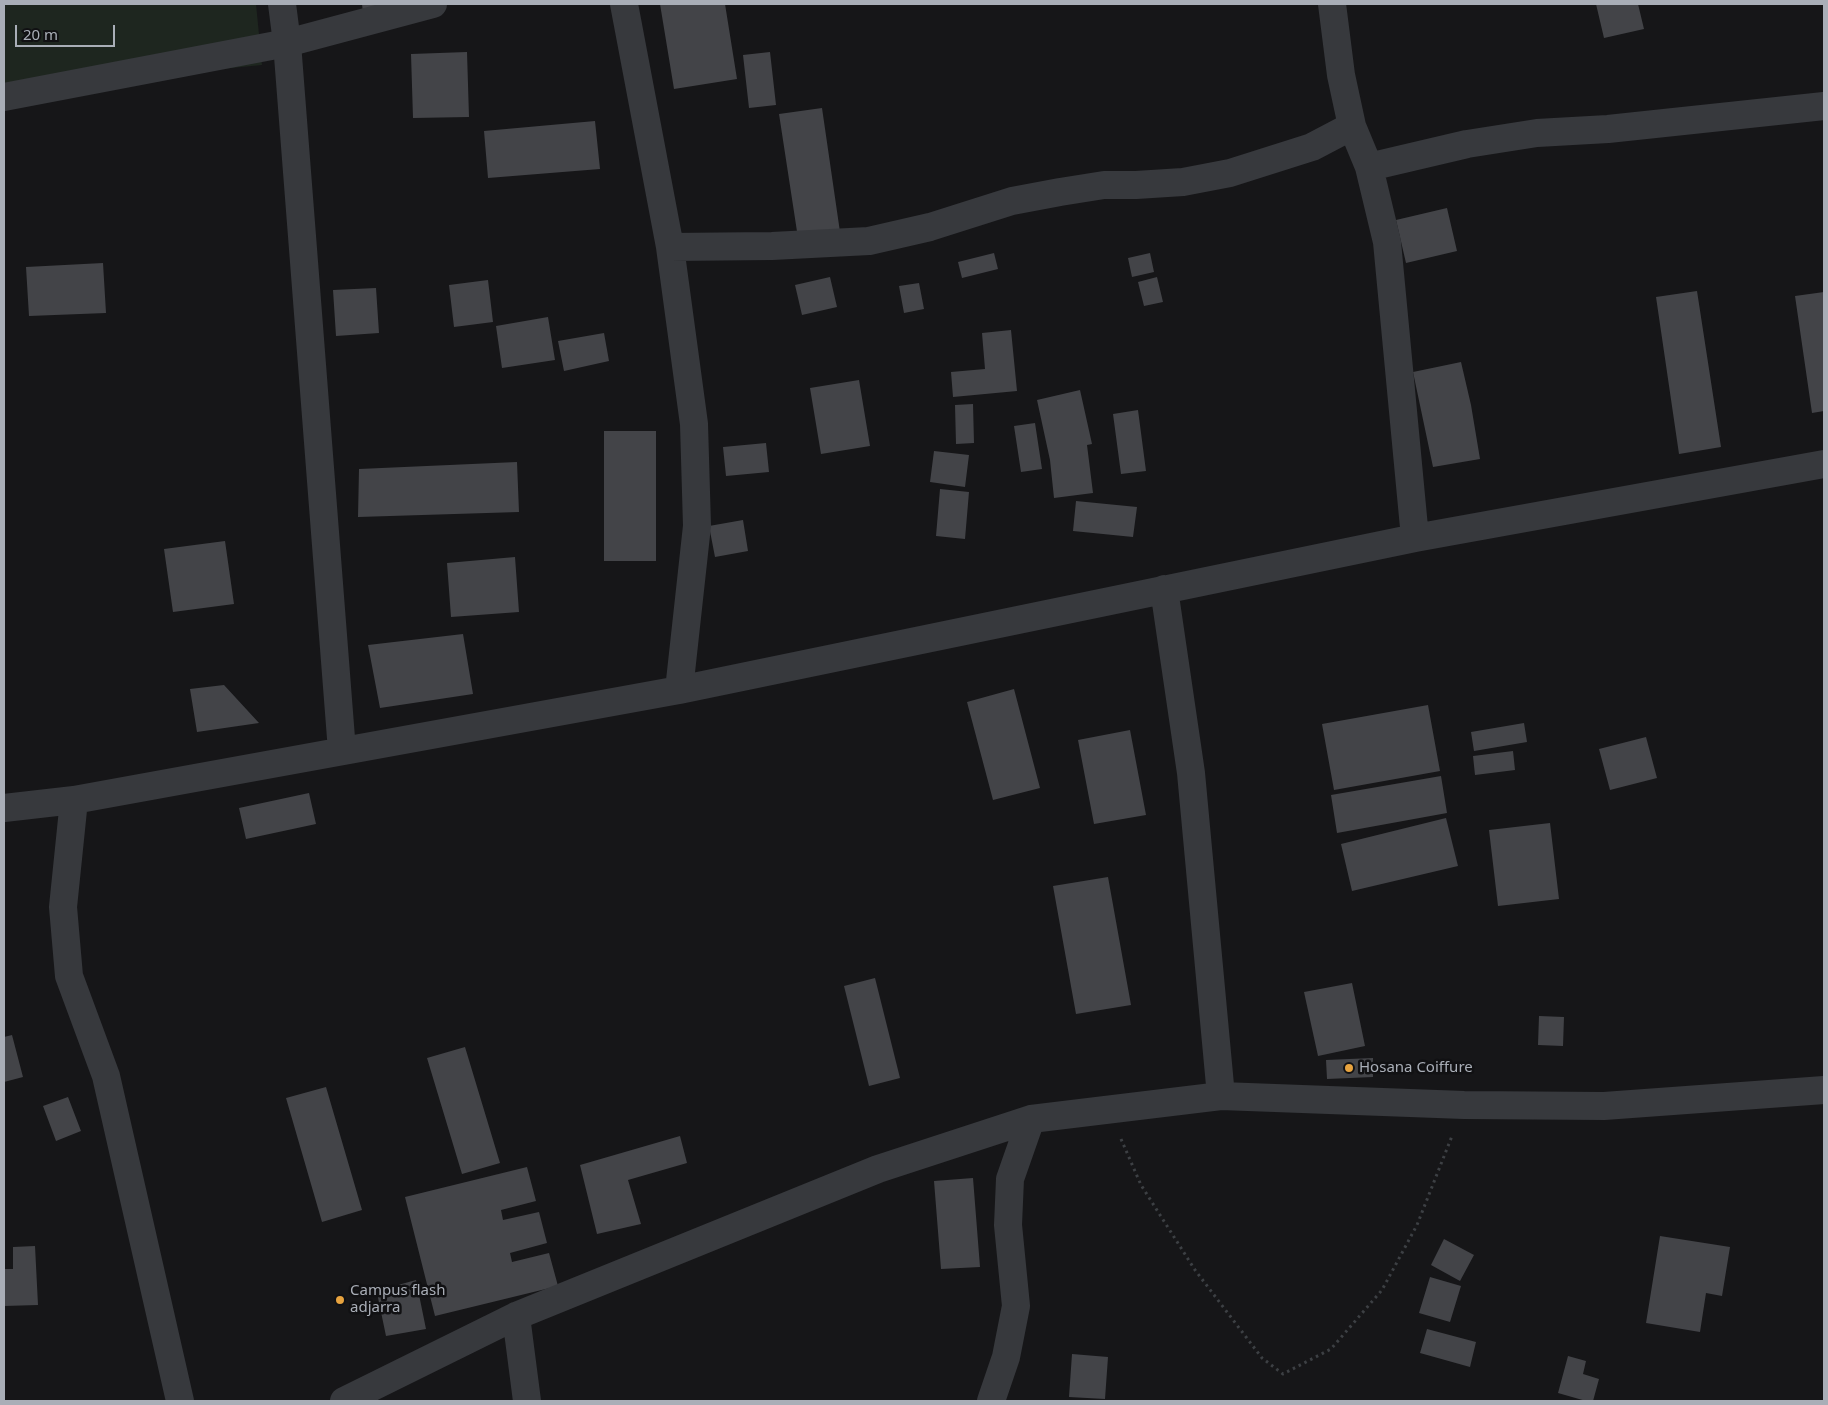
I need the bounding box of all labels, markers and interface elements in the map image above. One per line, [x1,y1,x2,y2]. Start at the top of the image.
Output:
scale bar [18,15,118,47]
text: 20 m [23,24,58,44]
place label: Hosana Coiffure [1359,1059,1473,1077]
marker: Hosana Coiffure [1343,1062,1355,1074]
place label: Campus flash adjarra [350,1282,445,1317]
marker: Campus flash adjarra [334,1294,346,1306]

